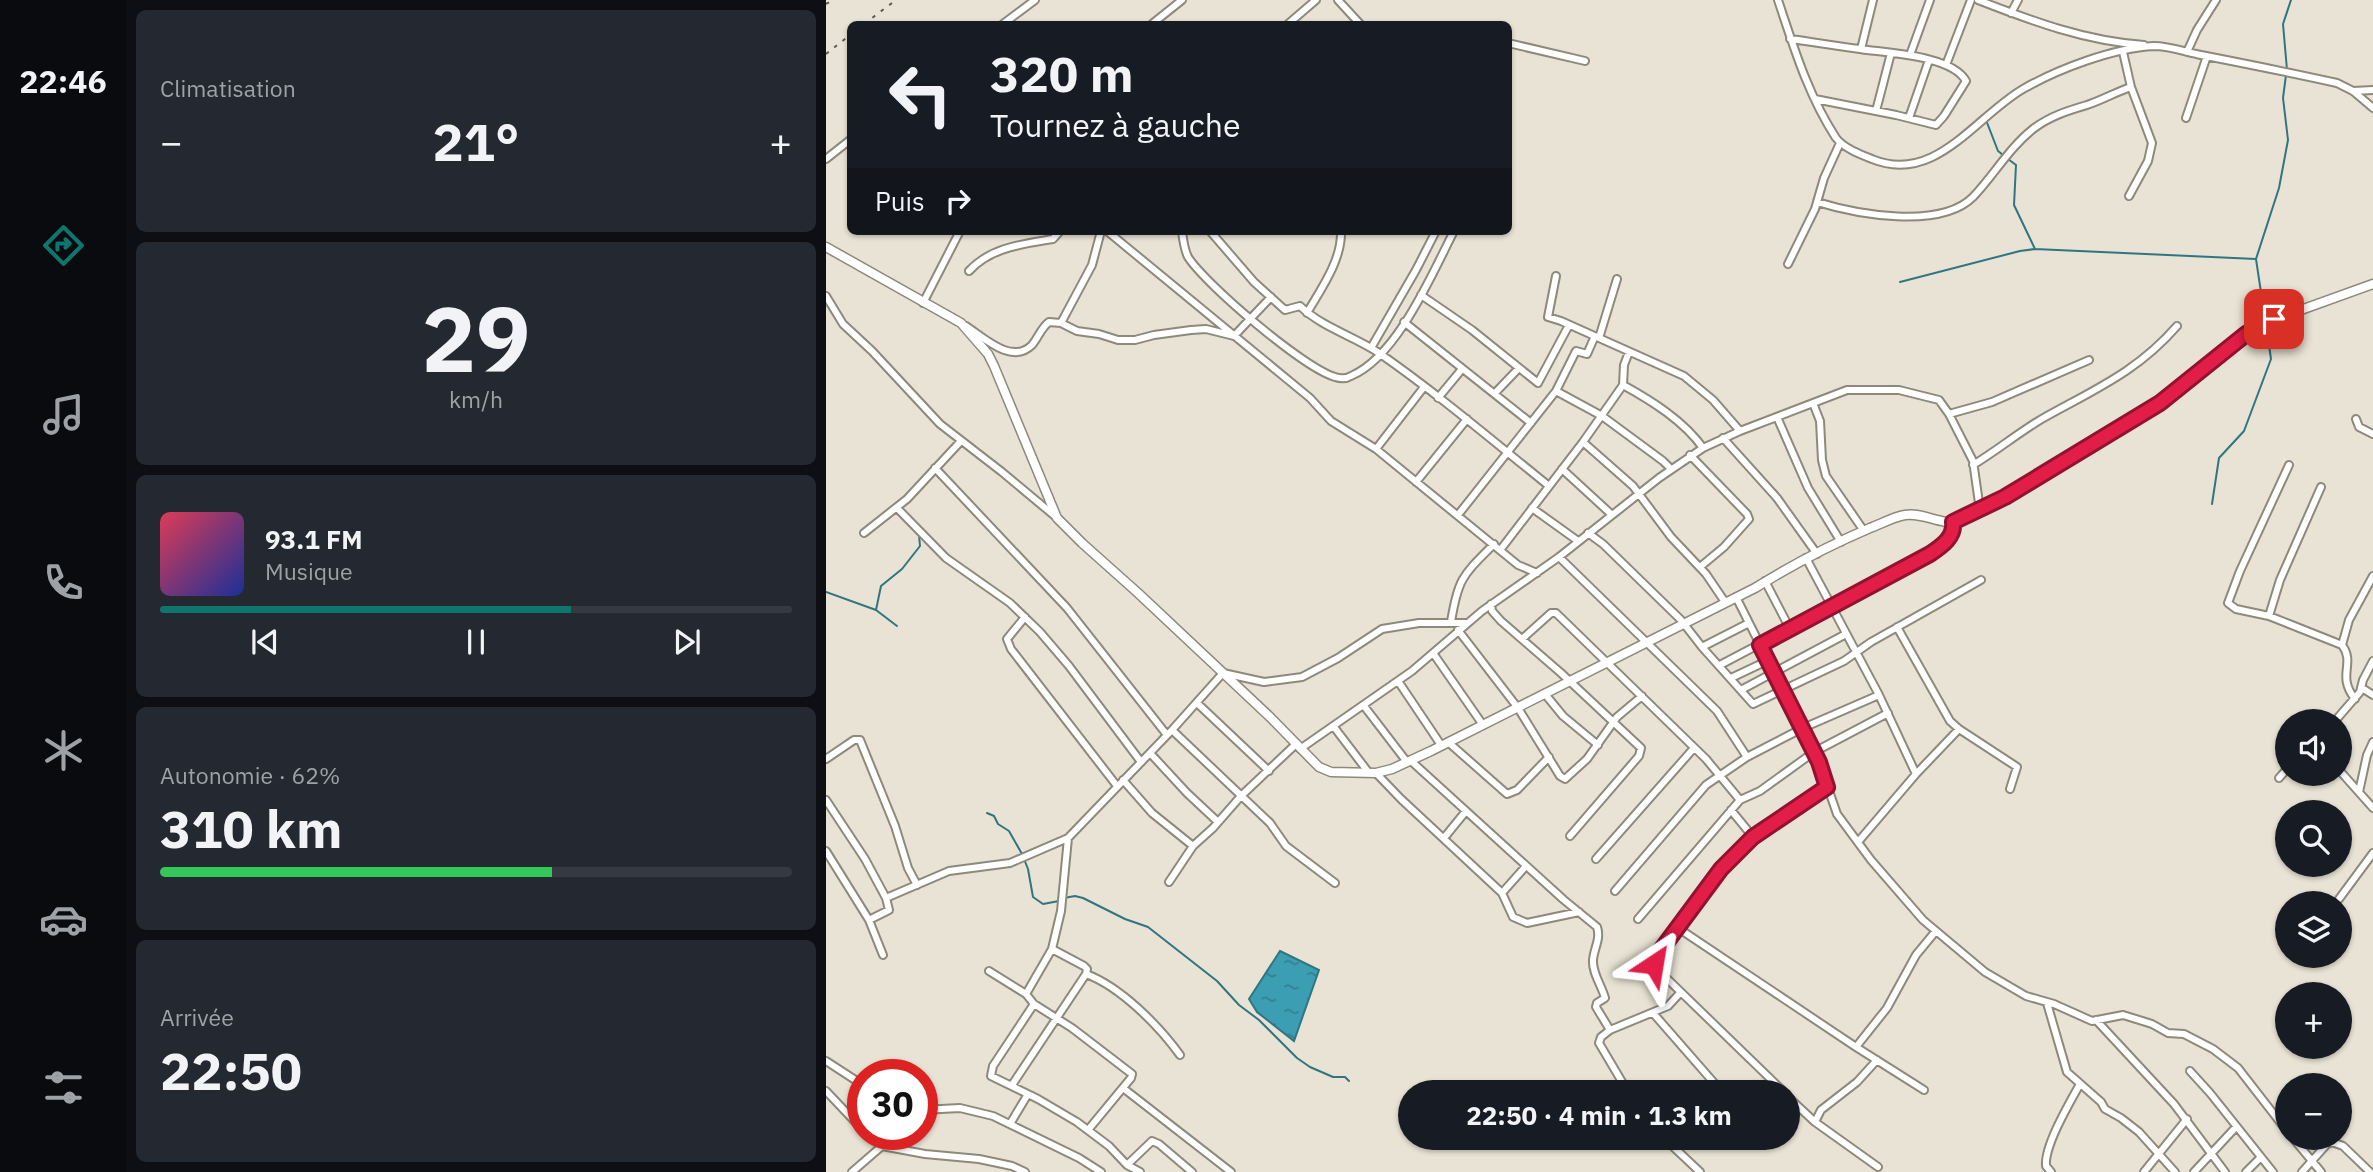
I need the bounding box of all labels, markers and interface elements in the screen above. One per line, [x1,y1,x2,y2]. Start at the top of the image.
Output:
text: 320 m [990,42,1134,105]
icon: left [875,49,966,140]
text: 22:46 [19,60,107,102]
text: Climatisation [160,73,296,103]
text: Tournez à gauche [990,104,1241,146]
text: 21° [433,108,519,175]
text: − [160,117,183,166]
text: + [769,117,792,166]
icon: right [939,182,977,220]
text: Puis [875,184,925,218]
icon: directions [39,221,88,270]
text: 29 [421,279,531,397]
pin [2244,289,2304,349]
icon: arrive [2255,300,2293,338]
text: km/h [449,384,503,414]
icon: music [39,390,88,439]
text: 93.1 FM [265,522,363,556]
text: Musique [265,556,353,586]
icon: phone [39,558,88,607]
icon: previous [246,623,284,661]
icon: pause [457,623,495,661]
icon: next [668,623,706,661]
map controls [2275,709,2352,1150]
button: sound [2275,709,2352,786]
icon: climate [39,726,88,775]
text: Autonomie · 62% [160,760,340,790]
text: 310 km [160,795,342,862]
button: search [2275,800,2352,877]
button: layers [2275,891,2352,968]
icon: car [39,895,88,944]
position arrow [1617,927,1691,1001]
button: + [2275,982,2352,1059]
text: Arrivée [160,1002,234,1032]
text: 22:50 [160,1037,302,1104]
speed limit sign: 30 [847,1059,938,1150]
icon: filters [39,1063,88,1112]
button: − [2275,1073,2352,1150]
text: 22:50 · 4 min · 1.3 km [1466,1098,1732,1132]

